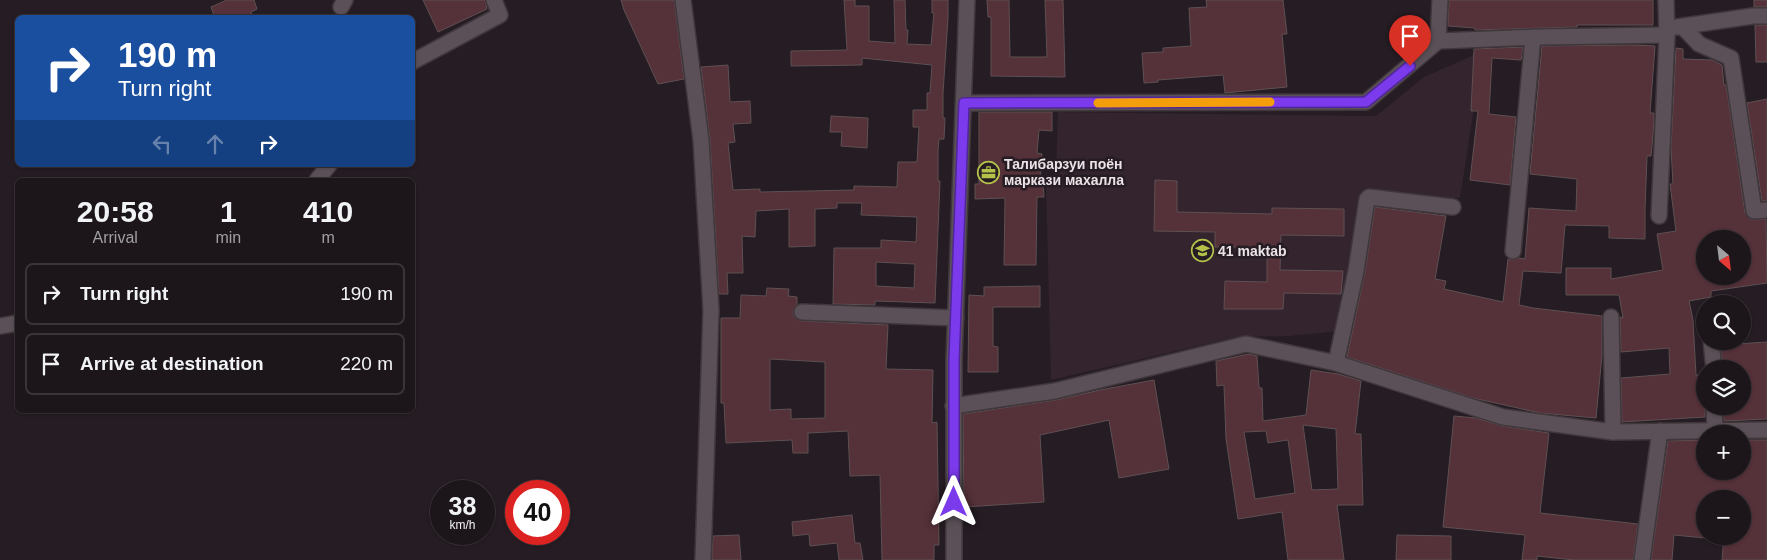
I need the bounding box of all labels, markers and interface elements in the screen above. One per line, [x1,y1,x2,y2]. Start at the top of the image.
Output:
pin [1389,15,1431,66]
icon: arrive [1396,22,1424,50]
icon: right [35,35,100,100]
text: 190 m [118,35,217,74]
text: Turn right [118,76,211,101]
icon: left [148,130,176,158]
icon: ahead [201,130,229,158]
icon: right [254,130,282,158]
place label: Талибарзуи поён маркази махалла [1004,156,1124,188]
office icon: Талибарзуи поён маркази махалла [976,160,1000,184]
text: 20:58 [77,195,154,228]
text: 1 [220,195,237,228]
text: 410 [303,195,353,228]
text: Arrival [93,229,138,246]
text: min [215,229,241,246]
text: m [321,229,335,246]
north arrow [1696,230,1751,285]
map controls [1696,230,1751,545]
school or university icon: 41 maktab [1190,239,1214,263]
place label: 41 maktab [1218,243,1286,259]
icon: right [37,280,65,308]
text: Turn right [80,283,168,304]
text: 190 m [340,283,393,304]
button: search [1696,295,1751,350]
icon: arrive [37,350,65,378]
text: Arrive at destination [80,353,264,374]
text: 220 m [340,353,393,374]
button: layers [1696,360,1751,415]
button: + [1696,425,1751,480]
position arrow [927,475,979,527]
speed limit sign: 40 [505,480,570,545]
button: − [1696,490,1751,545]
text: 38 [449,492,476,520]
text: km/h [449,518,476,532]

